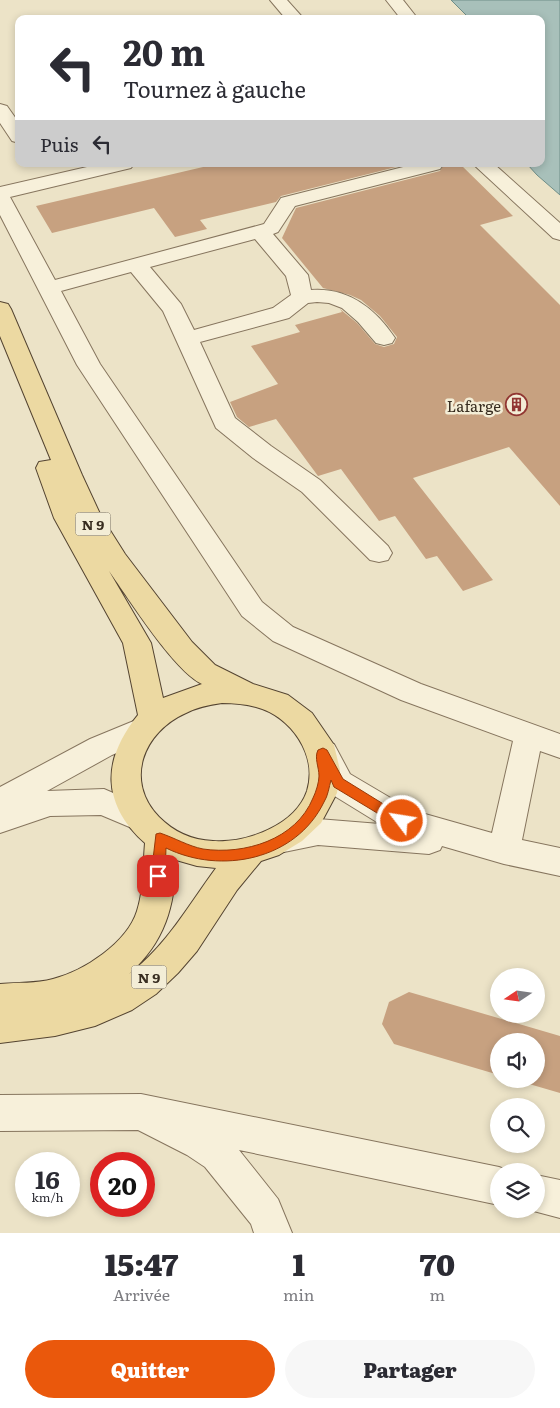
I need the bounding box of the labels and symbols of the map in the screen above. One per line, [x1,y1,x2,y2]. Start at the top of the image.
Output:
building icon: Lafarge [505,393,529,417]
place label: Lafarge [447,394,501,417]
road number: N 9 [76,512,110,536]
position arrow [375,794,427,846]
pin [137,855,179,897]
road number: N 9 [132,966,166,989]
north arrow [490,968,545,1022]
speed limit sign: 20 [90,1152,155,1217]

